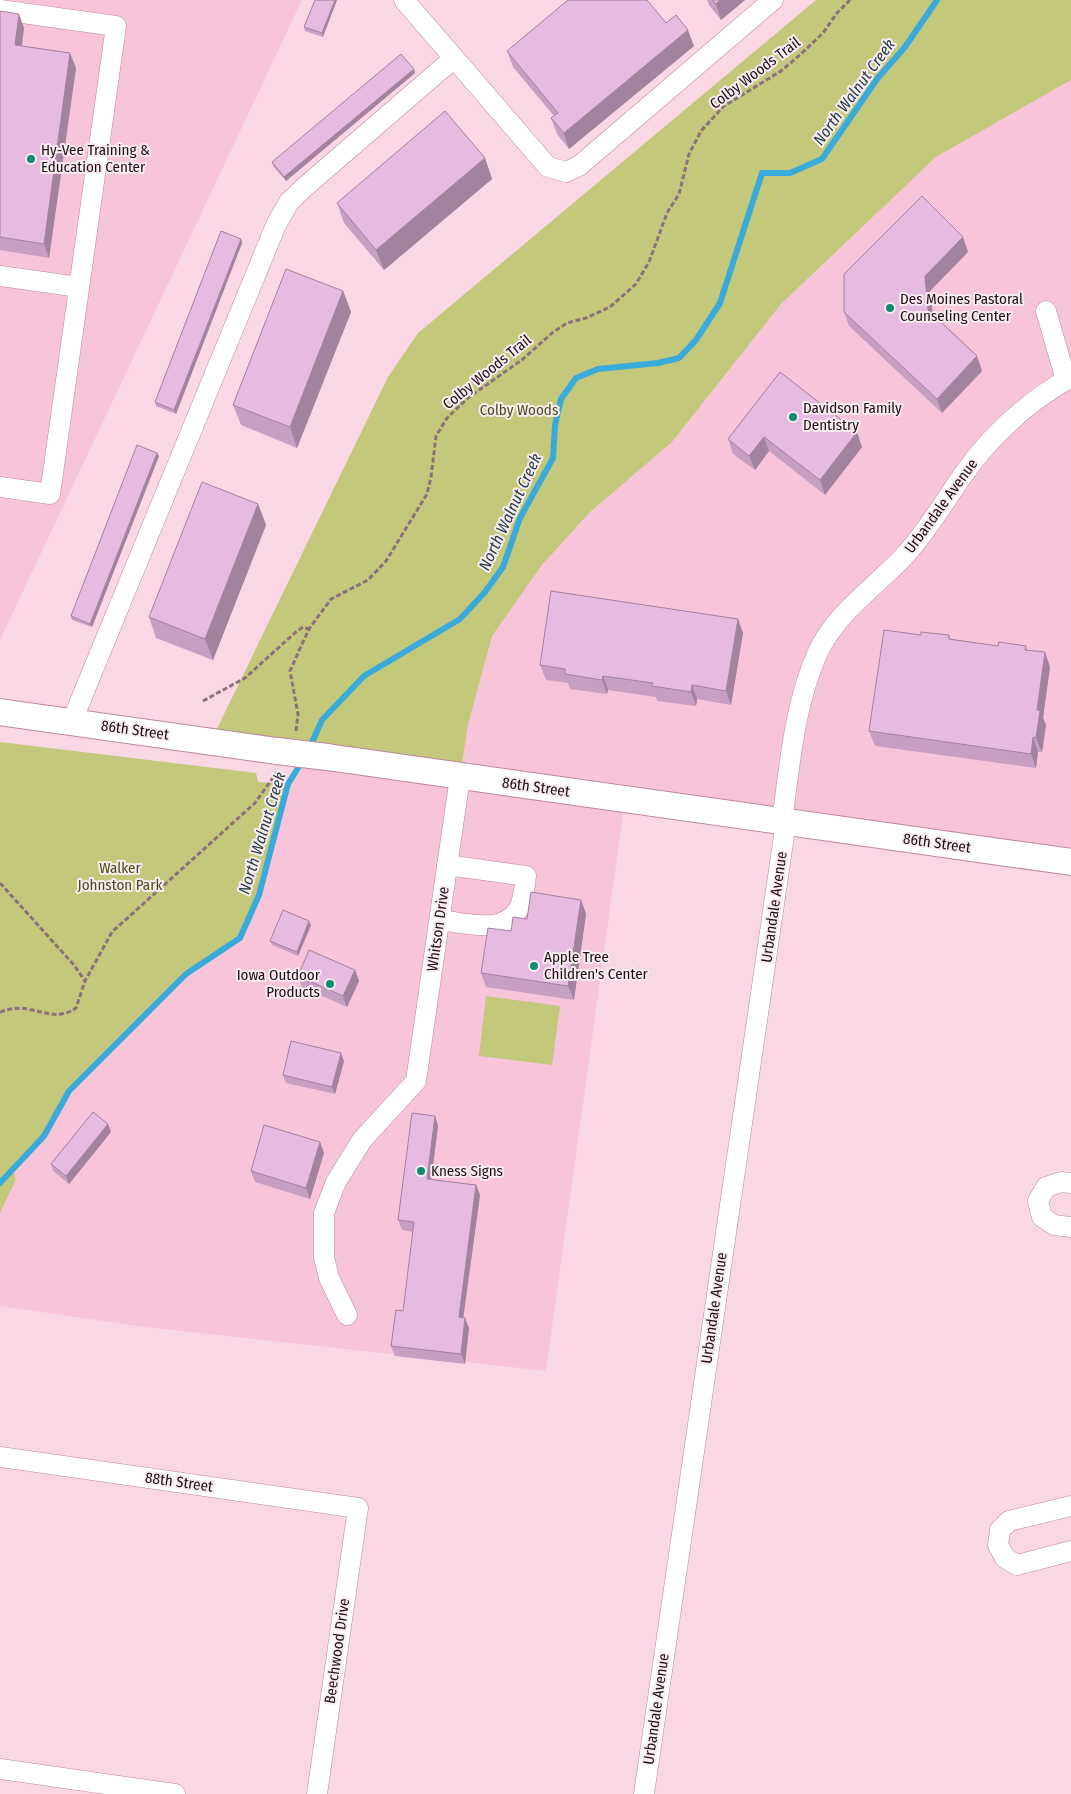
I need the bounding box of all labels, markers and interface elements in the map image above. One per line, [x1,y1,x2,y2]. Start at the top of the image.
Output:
street label: Colby Woods Trail [706,33,804,113]
water label: North Walnut Creek [809,35,899,149]
place label: Hy-Vee Training & Education Center [41,141,150,176]
marker: Hy-Vee Training & Education Center [25,153,37,165]
place label: Des Moines Pastoral Counseling Center [900,290,1023,325]
marker: Des Moines Pastoral Counseling Center [884,302,896,314]
street label: Colby Woods Trail [439,331,535,413]
place label: Davidson Family Dentistry [803,399,902,434]
park label: Colby Woods [480,401,558,419]
marker: Davidson Family Dentistry [787,411,799,423]
water label: North Walnut Creek [475,451,545,573]
street label: Urbandale Avenue [901,455,981,557]
street label: 86th Street [100,716,170,744]
water label: North Walnut Creek [234,770,290,896]
street label: 86th Street [501,773,571,801]
street label: 86th Street [902,829,972,857]
street label: Urbandale Avenue [757,850,791,964]
park label: Walker Johnston Park [78,859,162,894]
street label: Whitson Drive [423,886,453,972]
place label: Apple Tree Children's Center [544,948,649,983]
marker: Apple Tree Children's Center [528,960,540,972]
place label: Iowa Outdoor Products [237,966,321,1001]
marker: Iowa Outdoor Products [324,978,336,990]
place label: Kness Signs [431,1162,503,1180]
marker: Kness Signs [415,1165,427,1177]
street label: Urbandale Avenue [697,1251,731,1365]
street label: 88th Street [144,1468,214,1496]
street label: Beechwood Drive [321,1597,353,1705]
street label: Urbandale Avenue [639,1652,673,1766]

